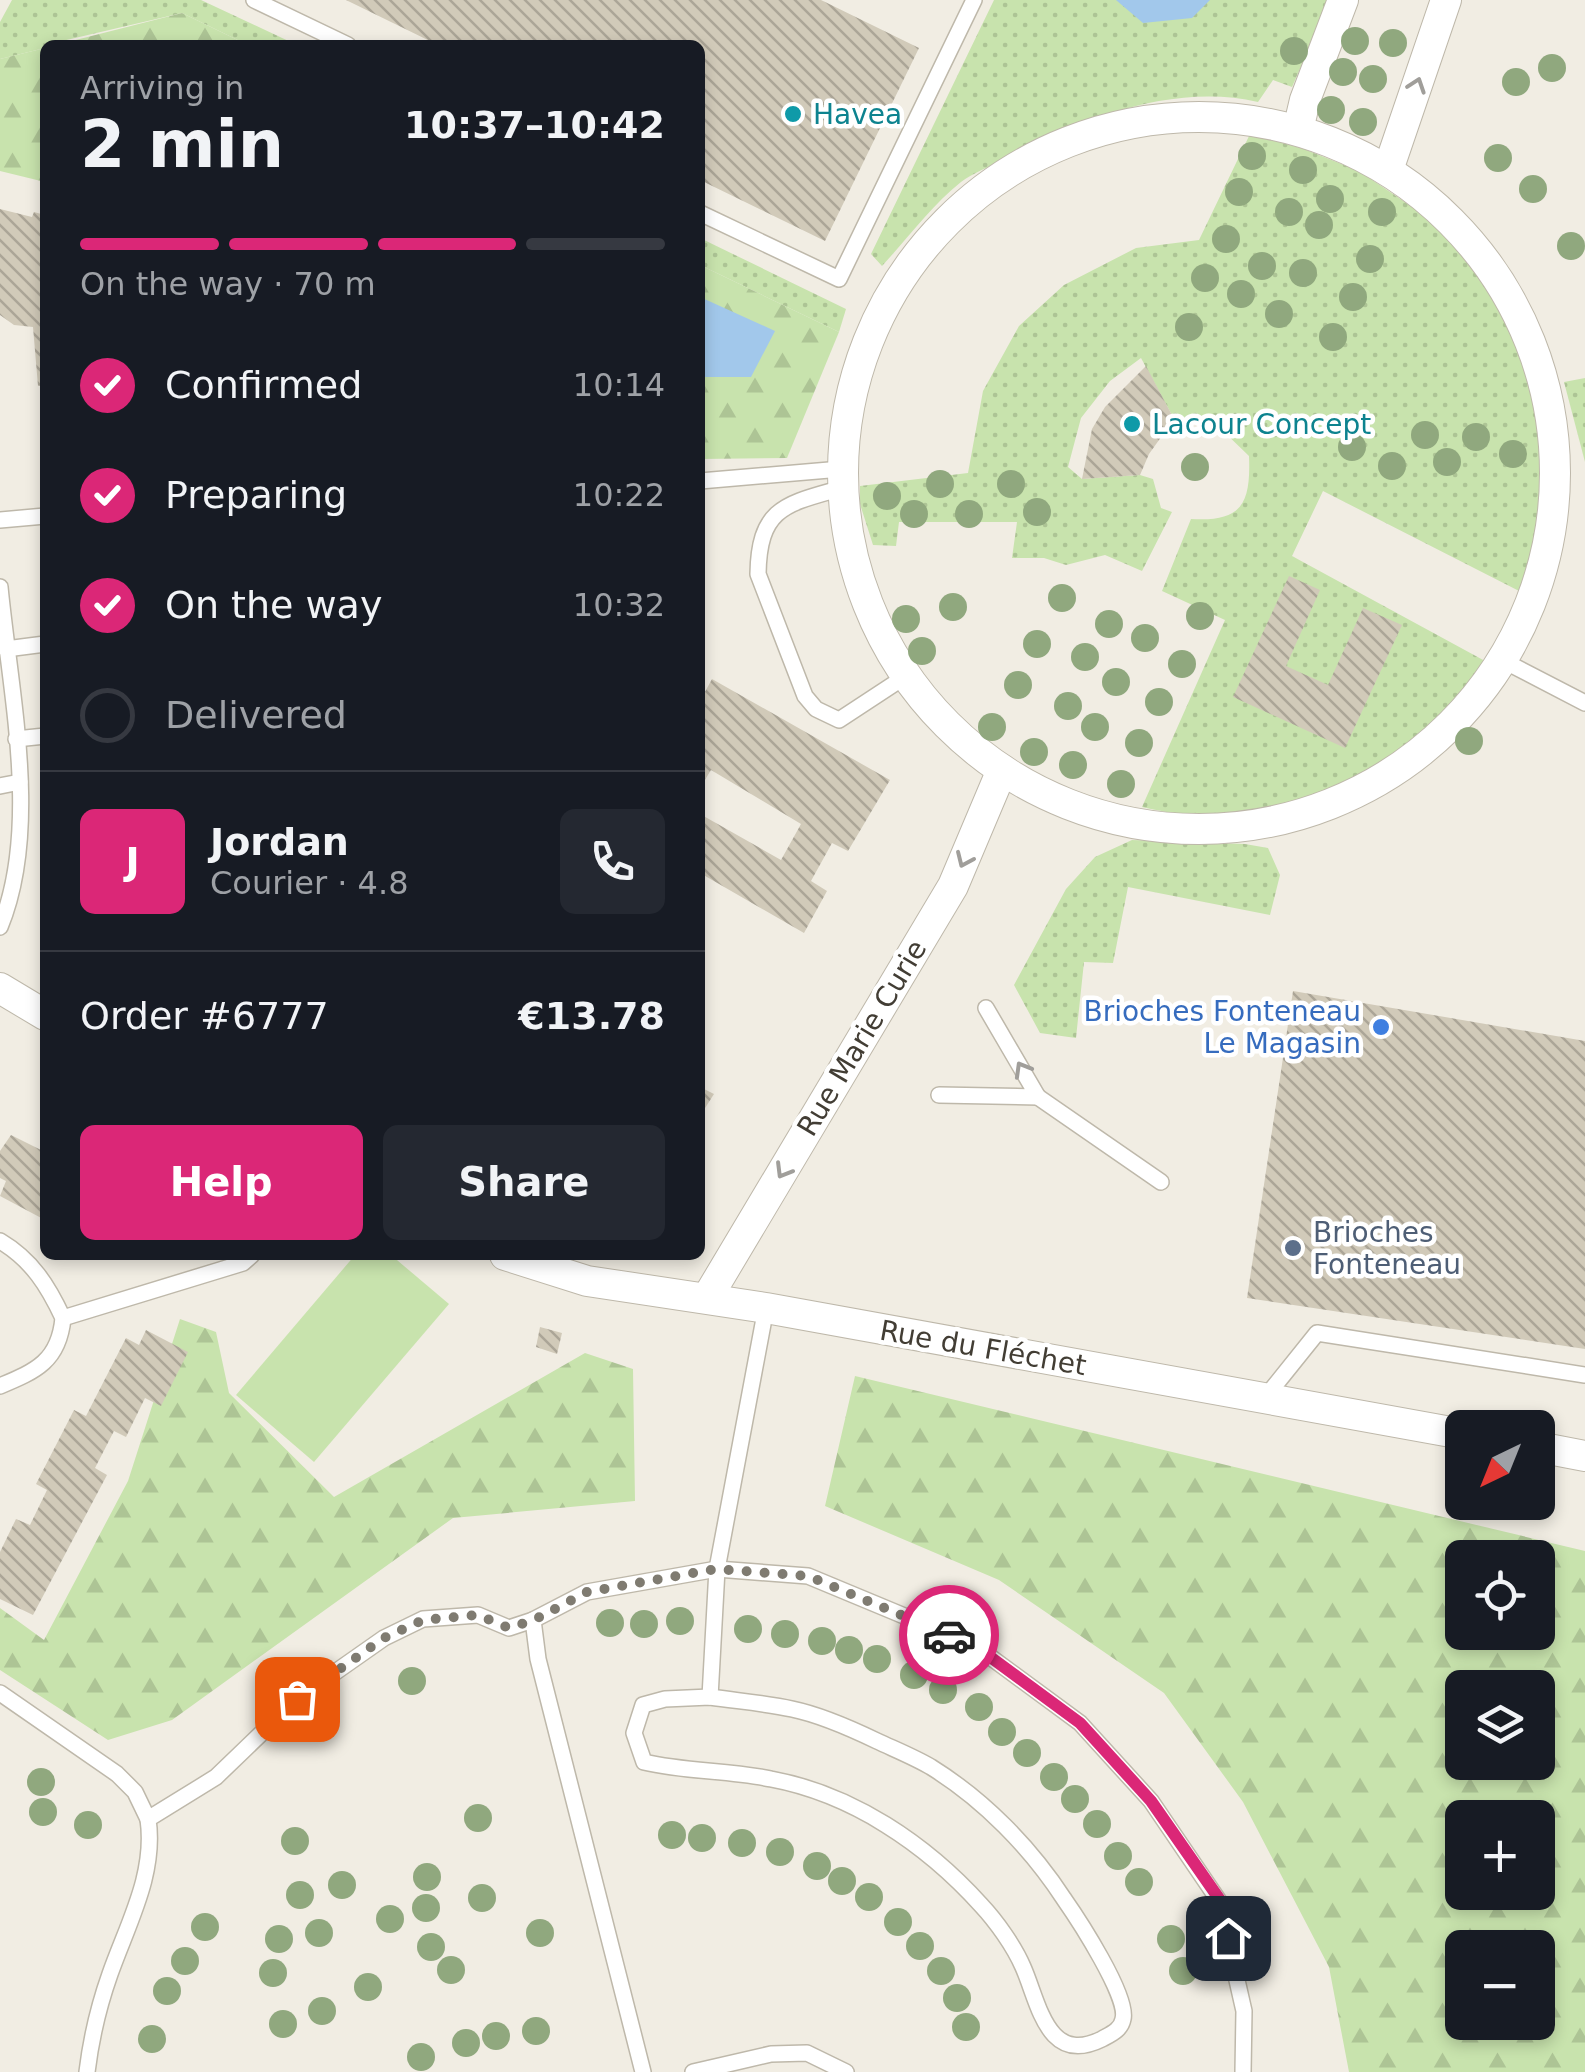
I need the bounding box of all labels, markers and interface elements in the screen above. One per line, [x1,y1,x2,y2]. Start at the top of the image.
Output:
text: Arriving in [80,69,244,107]
one-way arrow [1405,77,1425,94]
place label: Havea [813,98,902,131]
text: 10:37–10:42 [404,103,665,147]
marker: Havea [782,103,804,125]
text: 2 min [80,107,284,182]
text: On the way · 70 m [80,265,376,303]
icon: check [80,358,135,413]
text: Confirmed [165,363,362,407]
text: 10:14 [573,366,665,404]
place label: Lacour Concept [1152,408,1371,441]
marker: Lacour Concept [1121,413,1143,435]
icon: check [80,468,135,523]
text: Preparing [165,473,347,517]
text: 10:22 [573,476,665,514]
icon: check [80,578,135,633]
text: On the way [165,583,382,627]
text: 10:32 [573,586,665,624]
text: Delivered [165,693,347,737]
button: phone [560,809,665,914]
text: Jordan [210,820,349,864]
text: J [125,839,140,883]
one-way arrow [956,850,976,868]
text: Courier · 4.8 [210,864,409,902]
street label: Rue Marie Curie [791,934,933,1142]
text: Order #6777 [80,994,329,1038]
text: €13.78 [518,994,665,1038]
place label: Brioches Fonteneau Le Magasin [1083,995,1361,1060]
marker: Brioches Fonteneau Le Magasin [1370,1016,1392,1038]
one-way arrow [1014,1062,1034,1080]
button: Help [80,1125,363,1240]
button: Share [383,1125,665,1240]
one-way arrow [776,1160,795,1178]
place label: Brioches Fonteneau [1313,1216,1461,1281]
marker: Brioches Fonteneau [1282,1237,1304,1259]
street label: Rue du Fléchet [877,1314,1089,1382]
north arrow [1445,1410,1555,1520]
map controls [1445,1410,1555,2040]
button: locate [1445,1540,1555,1650]
courier [899,1585,999,1685]
icon: car [922,1608,977,1663]
pin [255,1657,340,1742]
button: layers [1445,1670,1555,1780]
icon: bag [270,1672,325,1727]
button: + [1445,1800,1555,1910]
pin [1186,1896,1271,1981]
icon: home [1201,1911,1256,1966]
button: − [1445,1930,1555,2040]

